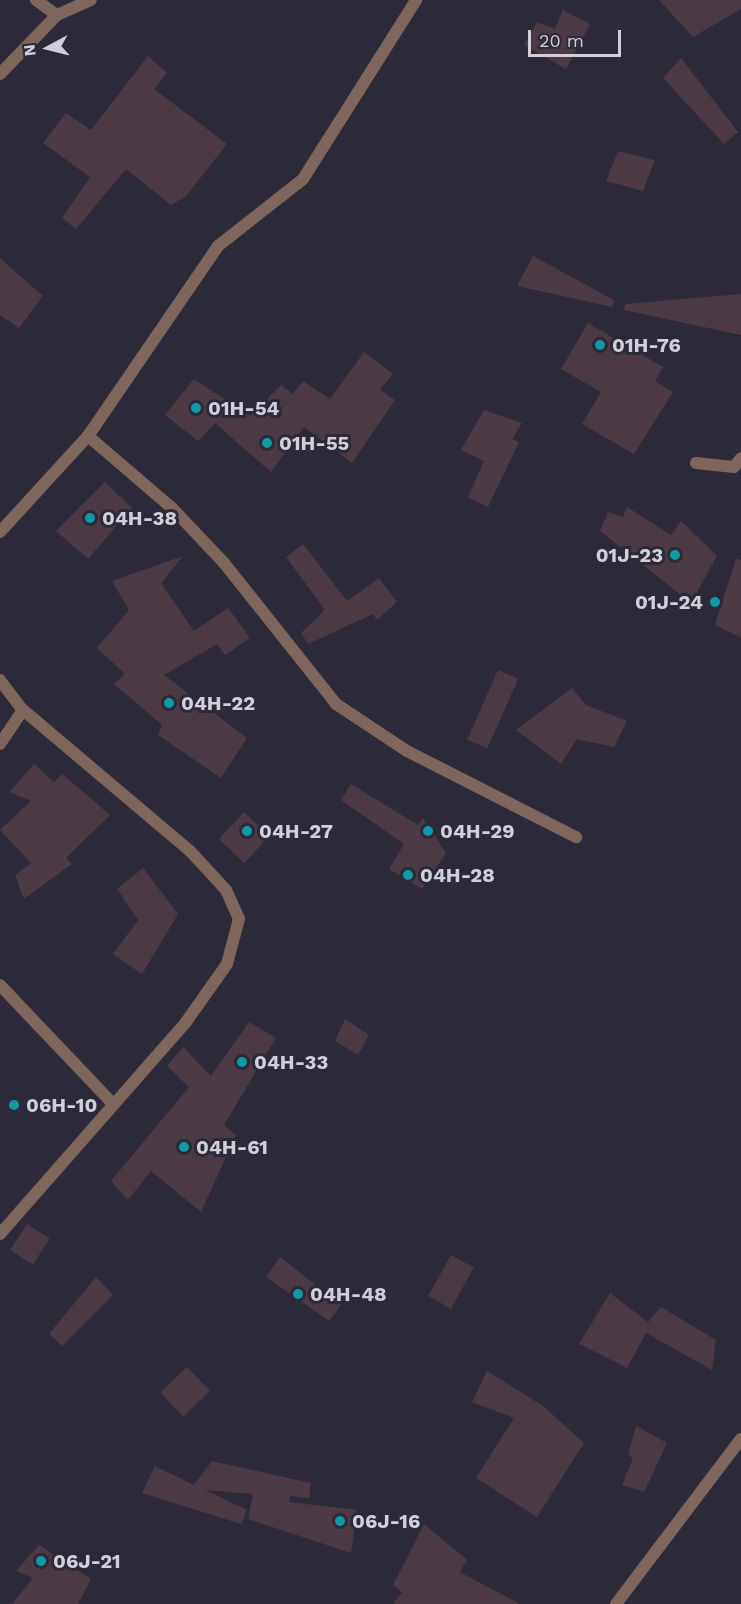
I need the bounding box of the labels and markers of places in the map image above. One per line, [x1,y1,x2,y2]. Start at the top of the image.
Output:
place label: 01H-76 [612,333,681,357]
marker: 01H-76 [593,338,607,352]
place label: 01H-54 [208,396,279,420]
marker: 01H-54 [189,401,203,415]
place label: 01H-55 [279,431,349,455]
marker: 01H-55 [260,436,274,450]
place label: 04H-38 [102,506,177,530]
marker: 04H-38 [83,511,97,525]
place label: 01J-23 [596,543,663,567]
marker: 01J-23 [668,548,682,562]
place label: 01J-24 [635,590,703,614]
marker: 01J-24 [708,595,722,609]
place label: 04H-22 [181,691,255,715]
marker: 04H-22 [162,696,176,710]
place label: 04H-27 [259,819,333,843]
place label: 04H-29 [440,819,515,843]
marker: 04H-27 [240,824,254,838]
marker: 04H-29 [421,824,435,838]
place label: 04H-28 [420,863,495,887]
marker: 04H-28 [401,868,415,882]
place label: 04H-33 [254,1050,328,1074]
marker: 04H-33 [235,1055,249,1069]
place label: 06H-10 [26,1093,97,1117]
marker: 06H-10 [7,1098,21,1112]
place label: 04H-61 [196,1135,268,1159]
marker: 04H-61 [177,1140,191,1154]
place label: 04H-48 [310,1282,387,1306]
marker: 04H-48 [291,1287,305,1301]
place label: 06J-16 [352,1509,420,1533]
marker: 06J-16 [333,1514,347,1528]
place label: 06J-21 [53,1549,121,1573]
marker: 06J-21 [34,1554,48,1568]

